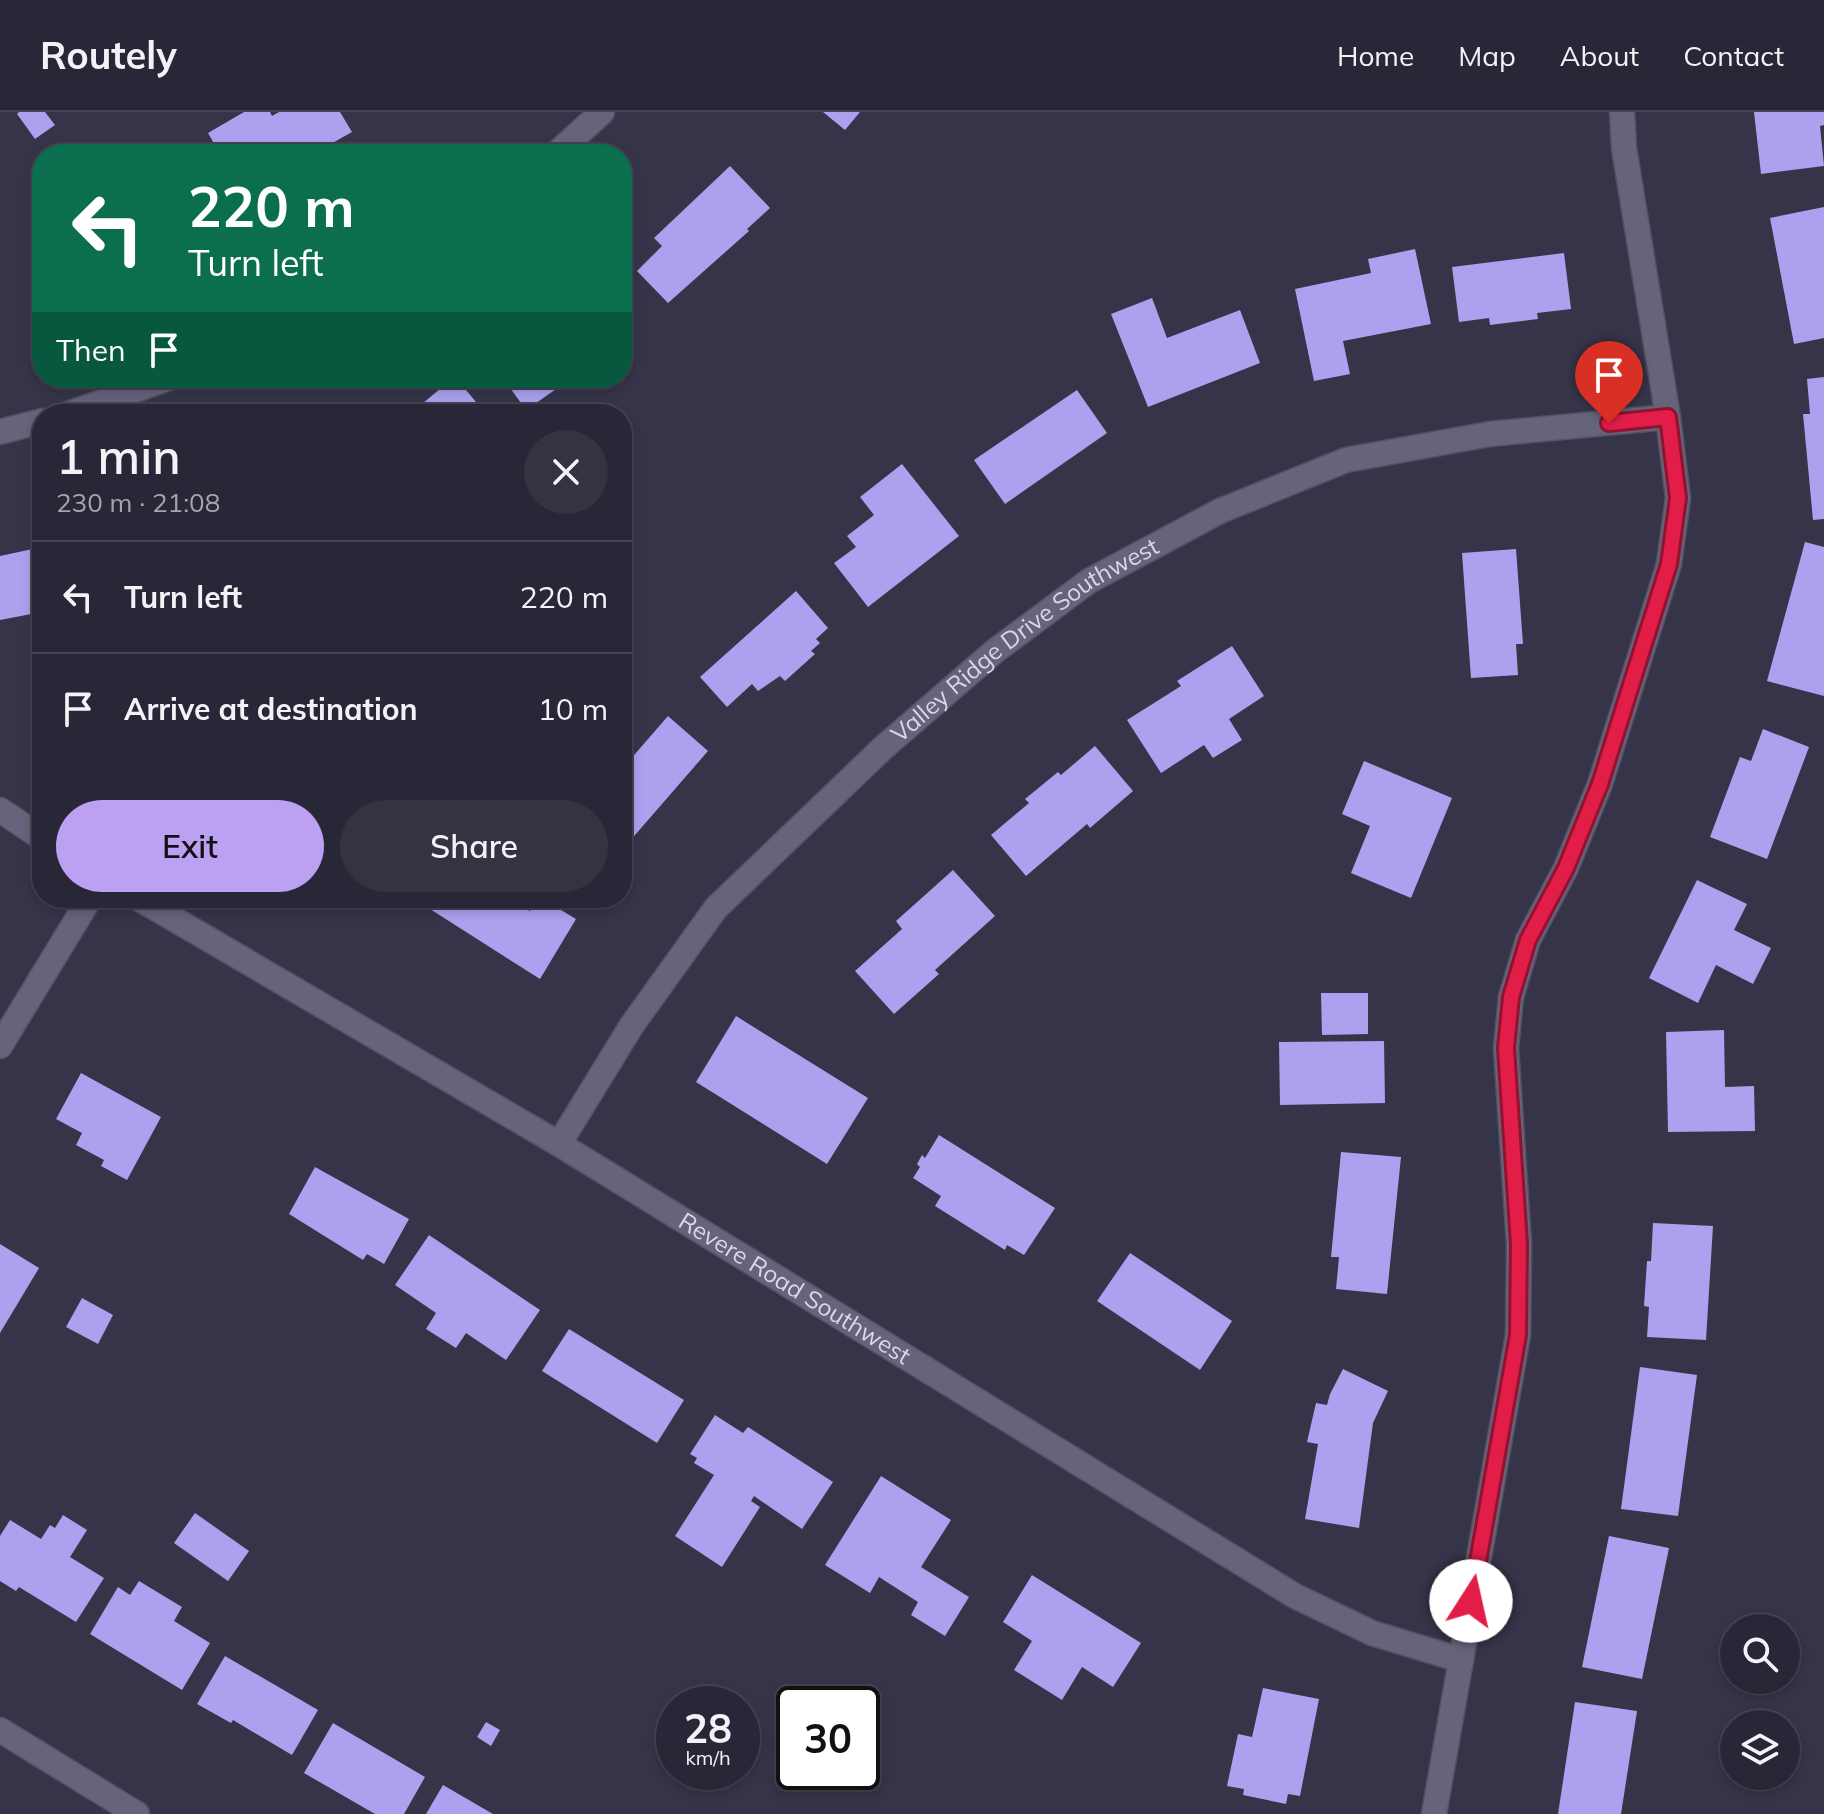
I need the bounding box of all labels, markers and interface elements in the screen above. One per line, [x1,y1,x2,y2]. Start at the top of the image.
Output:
text: Routely [40,31,177,79]
text: Home [1337,38,1414,73]
text: Map [1458,38,1516,73]
text: About [1560,38,1639,73]
text: Contact [1683,38,1784,73]
text: 220 m [188,171,355,241]
icon: left [56,176,160,280]
text: Turn left [188,240,324,285]
icon: arrive [142,328,186,372]
text: Then [56,331,126,369]
pin [1575,341,1643,423]
icon: arrive [1587,353,1631,397]
text: 1 min [56,426,181,486]
button: close [524,430,608,514]
text: 230 m · 21:08 [56,486,220,519]
street label: Valley Ridge Drive Southwest [884,531,1164,748]
icon: left [56,575,100,619]
text: Turn left [124,578,242,616]
text: 220 m [520,578,608,616]
icon: arrive [56,687,100,731]
text: Arrive at destination [124,690,418,728]
text: 10 m [538,690,608,728]
button: Exit [56,800,324,892]
button: Share [340,800,608,892]
street label: Revere Road Southwest [674,1205,917,1370]
position arrow [1429,1559,1513,1643]
map controls [1720,1614,1800,1790]
button: search [1720,1614,1800,1694]
speed limit sign: 30 [776,1686,880,1790]
text: 28 [684,1703,732,1753]
button: layers [1720,1710,1800,1790]
text: km/h [685,1745,731,1770]

